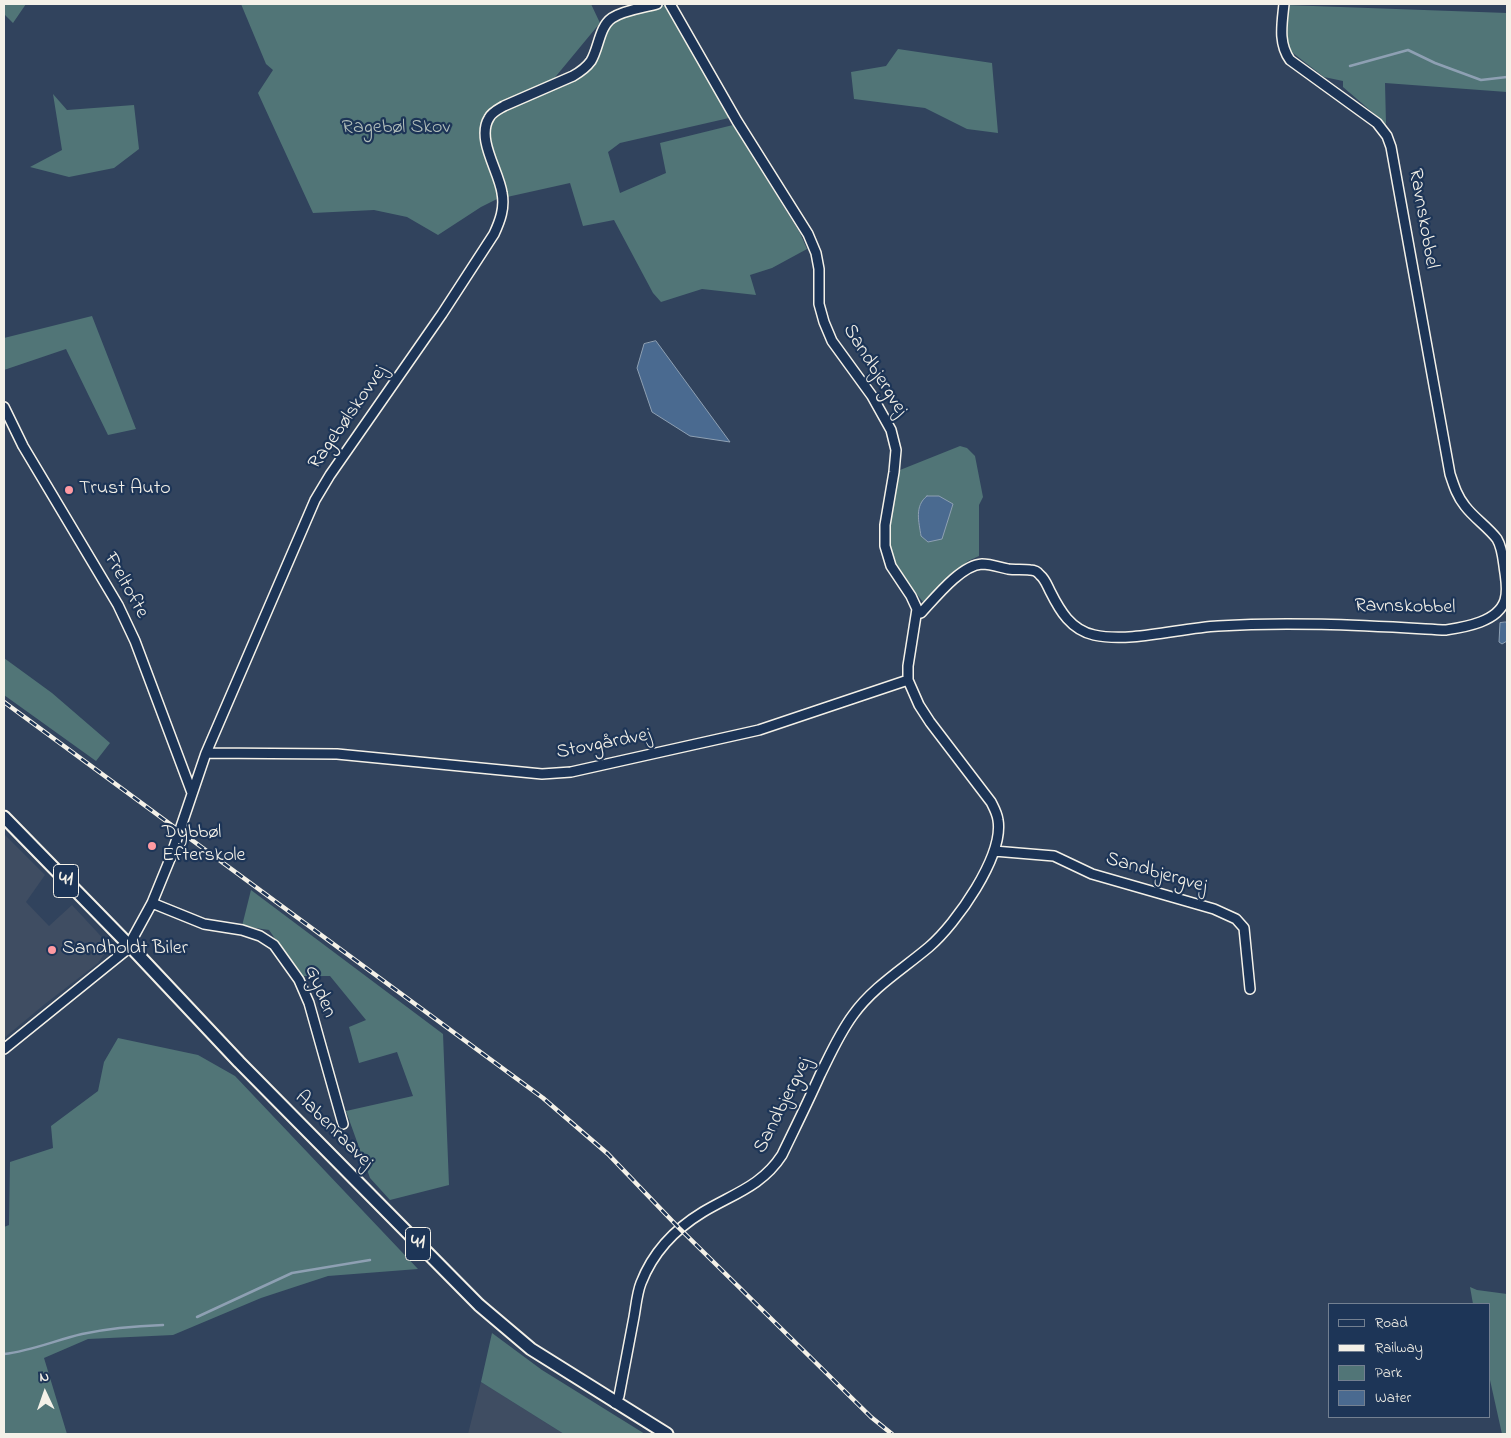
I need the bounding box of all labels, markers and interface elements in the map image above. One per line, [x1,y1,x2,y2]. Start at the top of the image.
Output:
park label: Ragebøl Skov [342,117,450,141]
street label: Ravnskobbel [1401,167,1443,271]
street label: Sandbjergvej [836,320,912,422]
street label: Ragebølskovvej [304,361,394,475]
place label: Trust Auto [79,478,171,502]
marker: Trust Auto [63,484,75,496]
street label: Freltofte [97,549,153,623]
street label: Ravnskobbel [1354,595,1456,621]
street label: Stovgårdvej [554,724,654,766]
place label: Dybbøl Efterskole [162,822,246,869]
marker: Dybbøl Efterskole [146,840,158,852]
street label: Sandbjergvej [1103,848,1209,900]
road number: 41 [54,864,78,898]
place label: Sandholdt Biler [62,938,188,962]
marker: Sandholdt Biler [46,944,58,956]
street label: Gyden [298,962,340,1022]
street label: Sandbjergvej [750,1054,818,1158]
street label: Aabenraavej [289,1087,377,1175]
road number: 41 [406,1228,430,1260]
legend [1328,1303,1491,1418]
text: Road [1375,1312,1408,1334]
text: Railway [1375,1337,1423,1359]
text: Park [1375,1362,1402,1384]
text: N [39,1367,49,1388]
north arrow [20,1368,70,1418]
text: Water [1375,1387,1411,1409]

